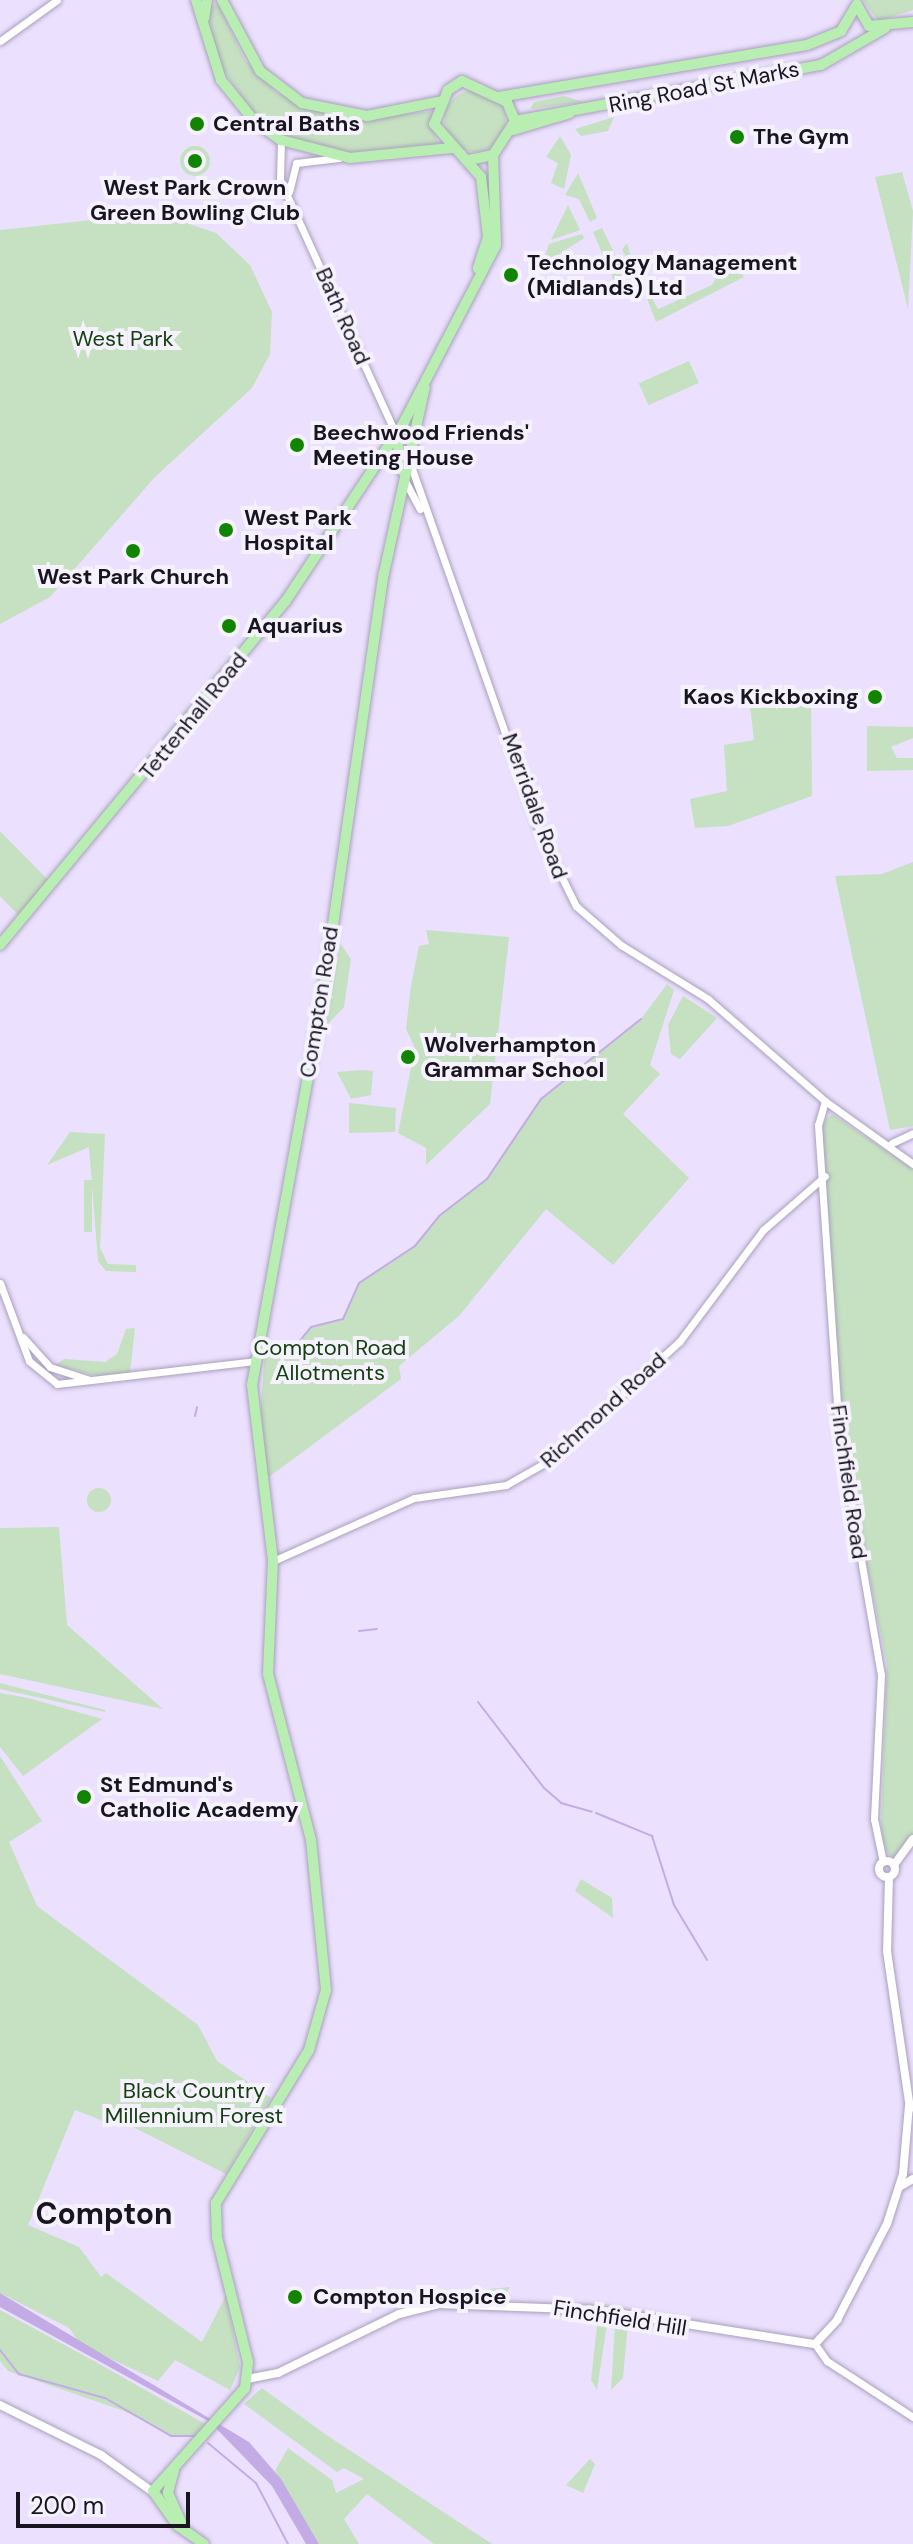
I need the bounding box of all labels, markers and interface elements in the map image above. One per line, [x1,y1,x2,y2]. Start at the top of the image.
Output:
street label: Ring Road St Marks [607,56,801,118]
place label: Central Baths [213,111,360,137]
marker: Central Baths [188,115,206,133]
place label: The Gym [753,124,849,150]
marker: The Gym [728,128,746,146]
marker: West Park Crown Green Bowling Club [186,152,204,170]
place label: West Park Crown Green Bowling Club [90,174,300,226]
place label: Technology Management (Midlands) Ltd [527,249,797,300]
street label: Bath Road [310,263,376,369]
marker: Technology Management (Midlands) Ltd [502,266,520,284]
park label: West Park [72,326,174,352]
place label: Beechwood Friends' Meeting House [313,419,529,470]
marker: Beechwood Friends' Meeting House [288,436,306,454]
place label: West Park Hospital [244,504,352,556]
marker: West Park Hospital [215,519,237,541]
marker: West Park Church [124,542,142,560]
place label: West Park Church [37,564,229,590]
place label: Aquarius [247,613,343,639]
marker: Aquarius [218,615,240,637]
street label: Tettenhall Road [134,647,252,785]
place label: Kaos Kickboxing [683,684,859,710]
marker: Kaos Kickboxing [866,688,884,706]
street label: Merridale Road [496,730,574,882]
street label: Compton Road [294,924,344,1080]
place label: Wolverhampton Grammar School [424,1031,604,1082]
marker: Wolverhampton Grammar School [399,1048,417,1066]
park label: Compton Road Allotments [254,1334,406,1386]
street label: Richmond Road [535,1347,671,1473]
street label: Finchfield Road [825,1403,873,1561]
place label: St Edmund's Catholic Academy [100,1771,299,1822]
marker: St Edmund's Catholic Academy [75,1788,93,1806]
park label: Black Country Millennium Forest [105,2077,283,2128]
district label: Compton [35,2196,173,2232]
place label: Compton Hospice [313,2284,507,2310]
marker: Compton Hospice [284,2286,306,2308]
street label: Finchfield Hill [552,2294,688,2342]
scale bar [20,2476,194,2526]
text: 200 m [30,2490,104,2521]

